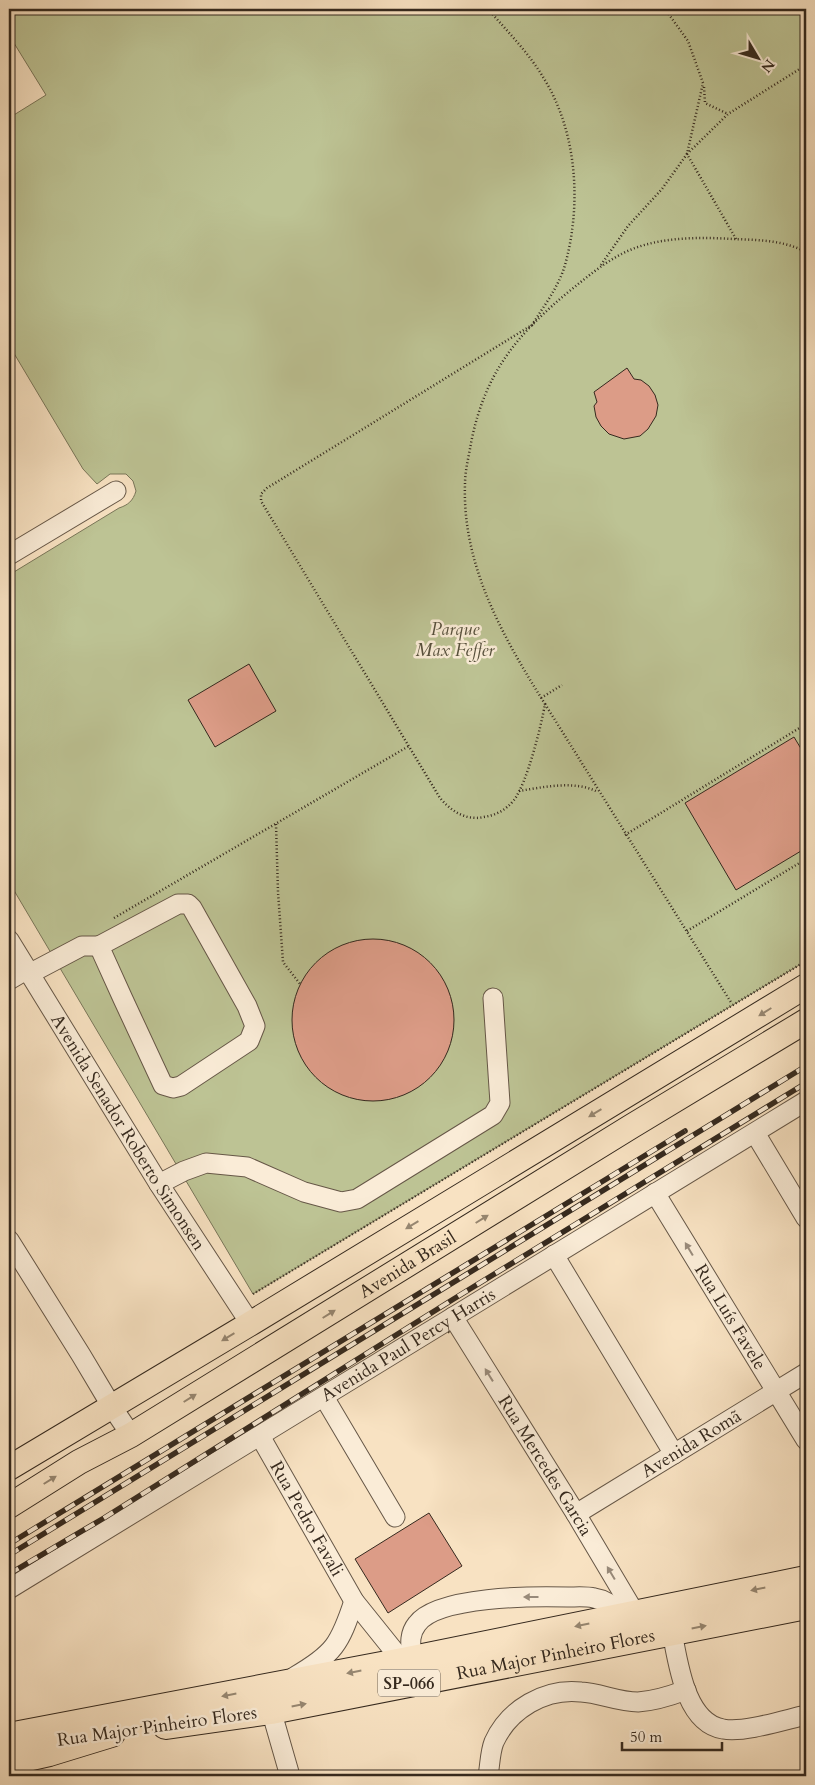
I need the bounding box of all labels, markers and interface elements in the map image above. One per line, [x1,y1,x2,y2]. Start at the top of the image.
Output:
north arrow [732,32,782,82]
text: N [757,55,779,76]
park label: Parque Max Feffer [416,617,495,663]
one-way arrow [758,1007,771,1016]
street label: Avenida Senador Roberto Simonsen [44,1009,211,1256]
one-way arrow [589,1109,602,1118]
one-way arrow [476,1214,489,1224]
one-way arrow [405,1221,418,1230]
street label: Avenida Brasil [354,1225,461,1304]
one-way arrow [685,1243,694,1256]
street label: Rua Luís Favele [688,1259,772,1375]
street label: Avenida Paul Percy Harris [316,1282,500,1408]
one-way arrow [322,1309,336,1318]
one-way arrow [221,1332,234,1341]
one-way arrow [484,1368,494,1381]
street label: Rua Mercedes Garcia [492,1391,598,1541]
one-way arrow [184,1393,197,1403]
street label: Avenida Romã [637,1404,746,1484]
street label: Rua Pedro Favali [264,1456,349,1581]
one-way arrow [44,1476,57,1485]
one-way arrow [606,1566,615,1579]
one-way arrow [750,1586,766,1594]
one-way arrow [523,1593,539,1601]
one-way arrow [574,1622,590,1630]
one-way arrow [692,1622,708,1630]
street label: Rua Major Pinheiro Flores [454,1623,657,1686]
one-way arrow [346,1668,362,1676]
road number: SP-066 [378,1670,440,1696]
one-way arrow [220,1692,236,1700]
street label: Rua Major Pinheiro Flores [56,1700,259,1753]
one-way arrow [292,1700,308,1708]
scale bar [622,1720,722,1752]
text: 50 m [630,1727,662,1747]

